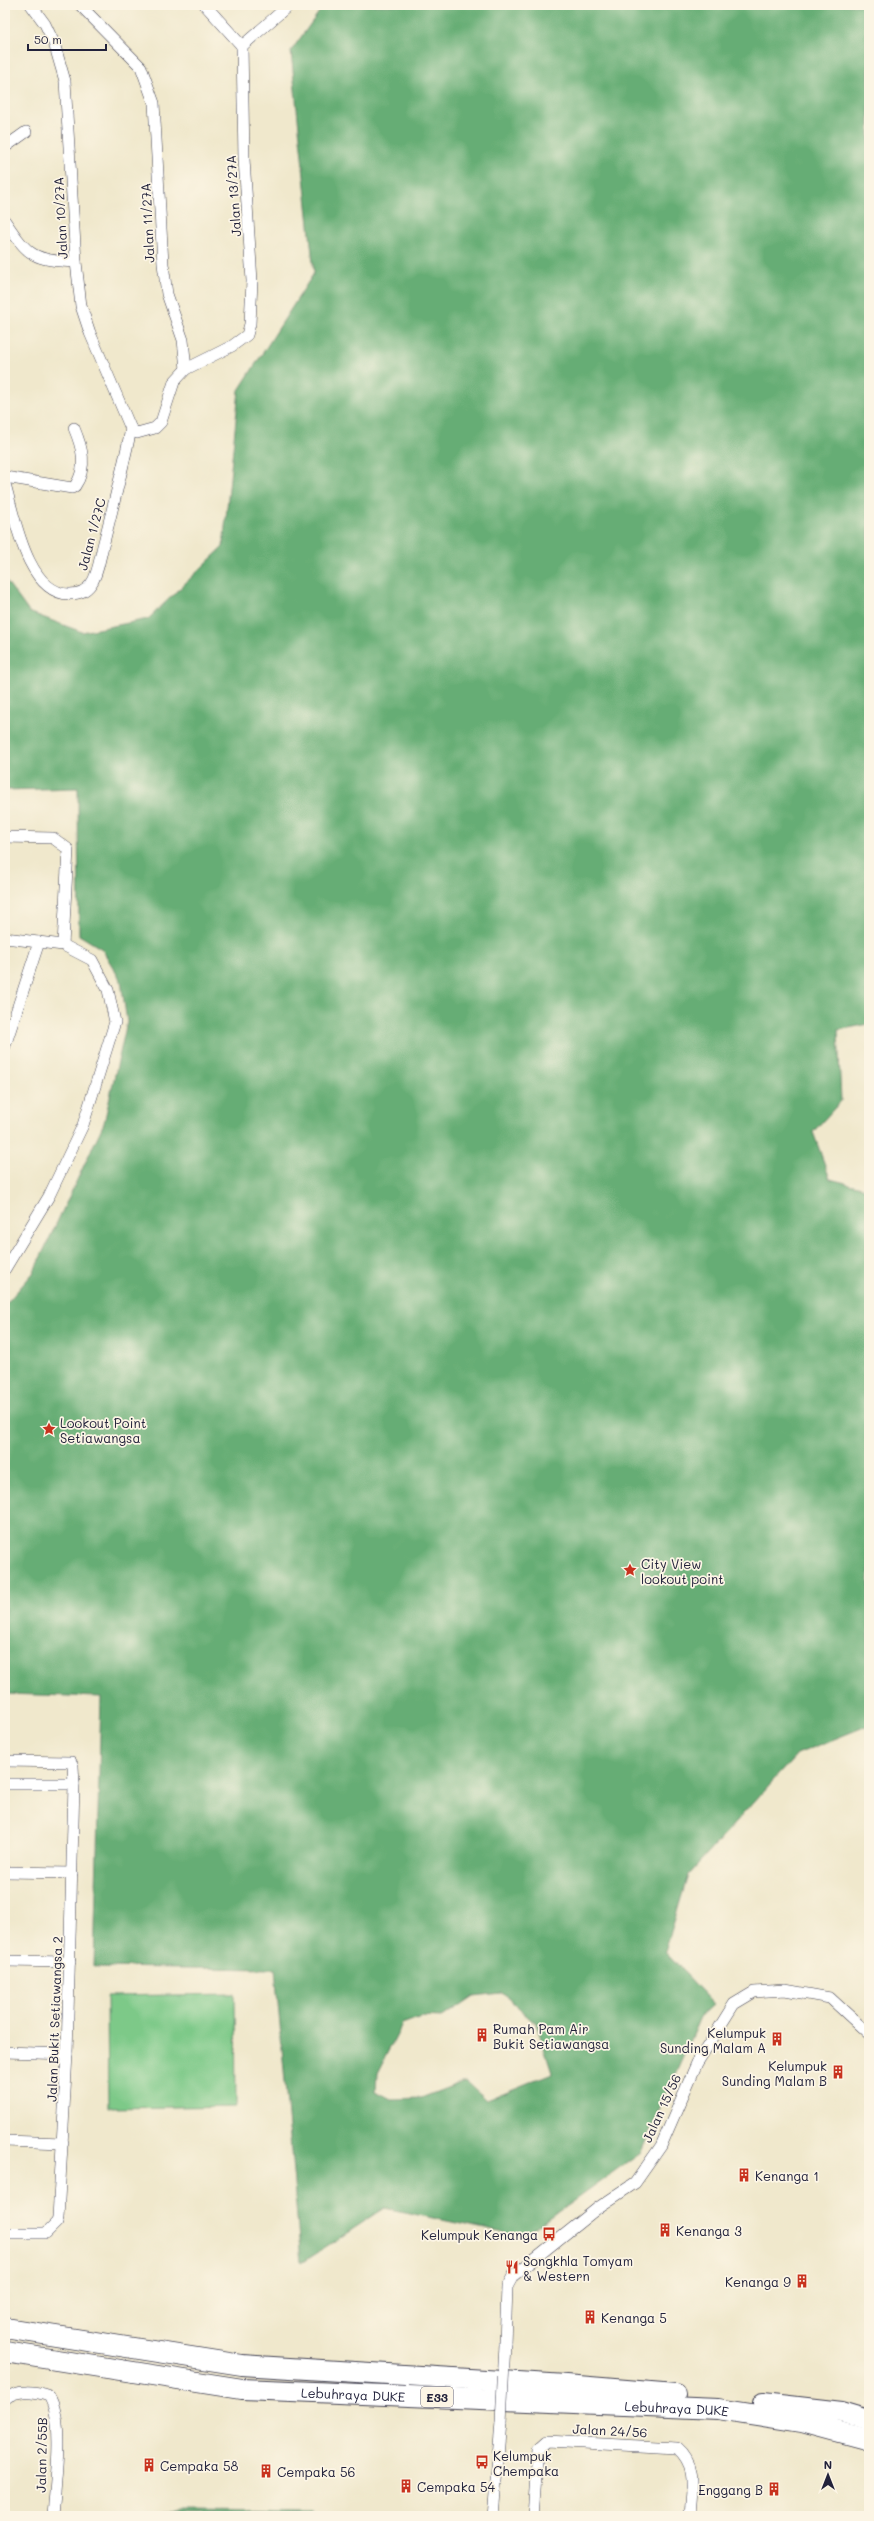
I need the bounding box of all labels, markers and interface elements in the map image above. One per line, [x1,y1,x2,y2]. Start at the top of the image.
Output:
scale bar [28,26,106,52]
text: 50 m [34,31,62,47]
street label: Jalan 13/27A [222,155,244,237]
street label: Jalan 10/27A [49,177,71,259]
street label: Jalan 11/27A [136,183,158,263]
street label: Jalan 1/27C [73,496,109,572]
place label: Lookout Point Setiawangsa [60,1414,147,1446]
place icon: Lookout Point Setiawangsa [41,1421,57,1437]
place label: City View lookout point [641,1555,724,1587]
place icon: City View lookout point [622,1562,638,1578]
street label: Jalan Bukit Setiawangsa 2 [43,1936,65,2102]
place label: Rumah Pam Air Bukit Setiawangsa [493,2020,609,2052]
place label: Kelumpuk Sunding Malam A [660,2024,766,2056]
building icon: Rumah Pam Air Bukit Setiawangsa [474,2027,490,2043]
building icon: Kelumpuk Sunding Malam A [769,2031,785,2047]
place label: Kelumpuk Sunding Malam B [722,2057,827,2089]
building icon: Kelumpuk Sunding Malam B [830,2064,846,2080]
street label: Jalan 15/56 [638,2071,684,2145]
building icon: Kenanga 1 [736,2167,752,2183]
place label: Kenanga 1 [755,2167,819,2184]
building icon: Kenanga 3 [657,2222,673,2238]
place label: Kenanga 3 [676,2222,742,2239]
place label: Kelumpuk Kenanga [421,2226,538,2243]
bus stop icon: Kelumpuk Kenanga [541,2226,557,2242]
place label: Songkhla Tomyam & Western [523,2252,633,2284]
restaurant icon: Songkhla Tomyam & Western [504,2259,520,2275]
place label: Kenanga 9 [725,2273,791,2290]
building icon: Kenanga 9 [794,2273,810,2289]
building icon: Kenanga 5 [582,2309,598,2325]
place label: Kenanga 5 [601,2309,667,2326]
street label: Lebuhraya DUKE [301,2383,406,2404]
road number: E33 [421,2387,453,2407]
street label: Lebuhraya DUKE [624,2397,730,2419]
street label: Jalan 2/55B [32,2417,50,2493]
street label: Jalan 24/56 [572,2420,648,2440]
place label: Kelumpuk Chempaka [493,2447,559,2479]
bus stop icon: Kelumpuk Chempaka [474,2454,490,2470]
north arrow [808,2455,848,2495]
building icon: Cempaka 58 [141,2457,157,2473]
place label: Cempaka 58 [160,2457,239,2474]
text: N [824,2457,832,2472]
building icon: Cempaka 56 [258,2463,274,2479]
place label: Cempaka 56 [277,2463,356,2480]
building icon: Cempaka 54 [398,2478,414,2494]
place label: Cempaka 54 [417,2478,496,2495]
place label: Enggang B [698,2481,763,2498]
building icon: Enggang B [766,2481,782,2497]

